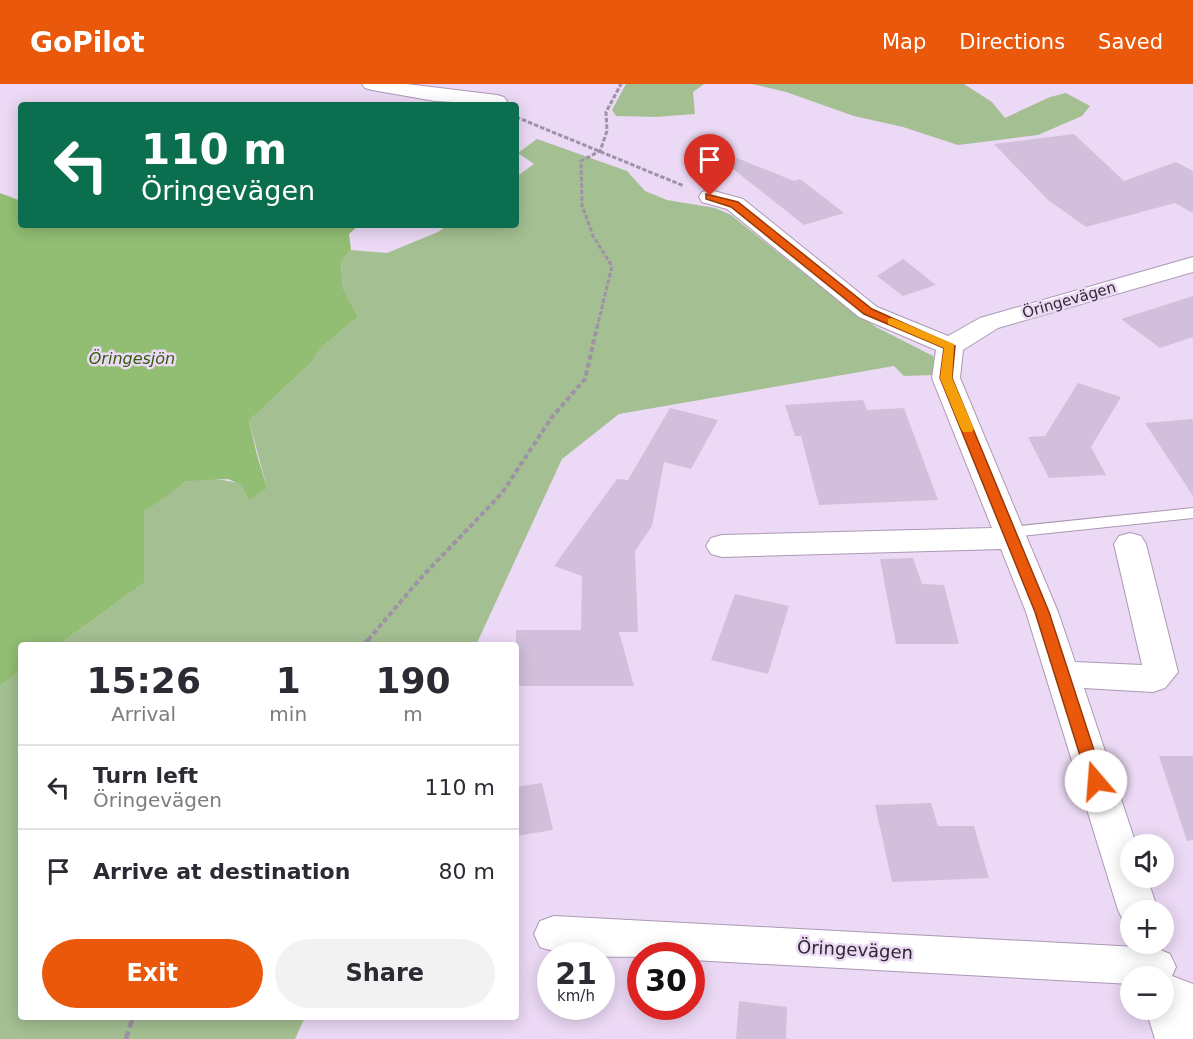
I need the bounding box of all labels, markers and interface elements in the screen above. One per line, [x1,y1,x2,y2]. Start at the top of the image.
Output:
text: GoPilot [30,26,145,59]
text: Map [882,30,926,54]
text: Directions [959,30,1065,54]
text: Saved [1098,30,1163,54]
text: 110 m [141,125,287,174]
icon: left [42,126,120,204]
pin [684,134,735,196]
icon: arrive [693,143,726,176]
text: Öringevägen [141,175,315,206]
street label: Öringevägen [1020,277,1118,322]
water label: Öringesjön [89,349,175,368]
text: 15:26 [86,660,201,701]
text: 1 [276,660,301,701]
text: 190 [375,660,451,701]
text: Arrival [111,702,176,726]
text: min [269,702,307,726]
text: m [403,702,423,726]
position arrow [1064,749,1128,813]
text: Turn left [93,763,198,788]
icon: left [42,771,75,804]
text: 110 m [425,775,495,800]
text: Öringevägen [93,788,222,812]
map controls [1120,834,1174,1020]
button: sound [1120,834,1174,888]
icon: arrive [42,855,75,888]
text: Arrive at destination [93,859,350,884]
text: 80 m [439,859,495,884]
button: + [1120,900,1174,954]
street label: Öringevägen [797,936,914,963]
button: Exit [42,939,263,1008]
button: Share [275,939,495,1008]
speed limit sign: 30 [627,942,705,1020]
text: 21 [555,956,597,991]
button: − [1120,966,1174,1020]
text: km/h [557,987,595,1005]

